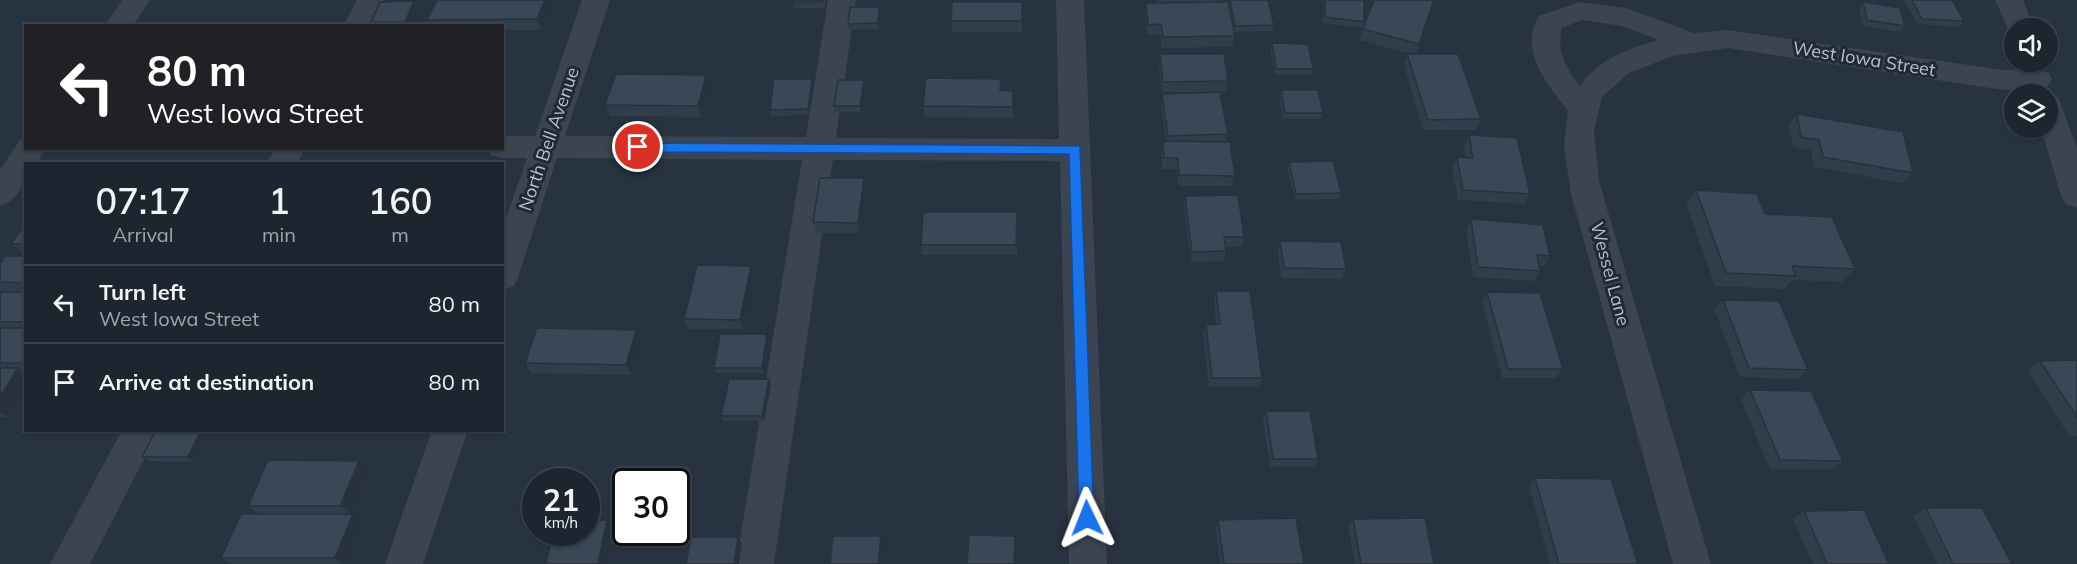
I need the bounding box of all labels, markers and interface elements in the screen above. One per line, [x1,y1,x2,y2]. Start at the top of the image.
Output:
map controls [2004,18,2058,138]
button: sound [2004,18,2058,72]
street label: West Iowa Street [1791,36,1937,81]
text: 80 m [147,44,247,97]
icon: left [48,48,126,126]
street label: North Bell Avenue [513,64,584,214]
button: layers [2004,84,2058,138]
text: West Iowa Street [147,96,363,130]
pin [612,121,663,172]
icon: arrive [621,130,654,163]
text: 07:17 [96,178,190,223]
text: 1 [268,178,290,223]
text: 160 [368,178,432,223]
street label: Wessel Lane [1586,220,1635,328]
text: Arrival [112,222,174,247]
text: min [262,222,296,247]
text: m [391,222,409,247]
text: Turn left [99,278,186,306]
icon: left [48,288,81,321]
text: 80 m [429,290,480,318]
text: West Iowa Street [99,306,259,331]
icon: arrive [48,366,81,399]
text: Arrive at destination [99,368,314,396]
text: 80 m [429,368,480,396]
speed limit sign: 30 [612,468,690,546]
text: 21 [543,481,579,519]
position arrow [1055,486,1119,550]
text: km/h [544,513,578,532]

